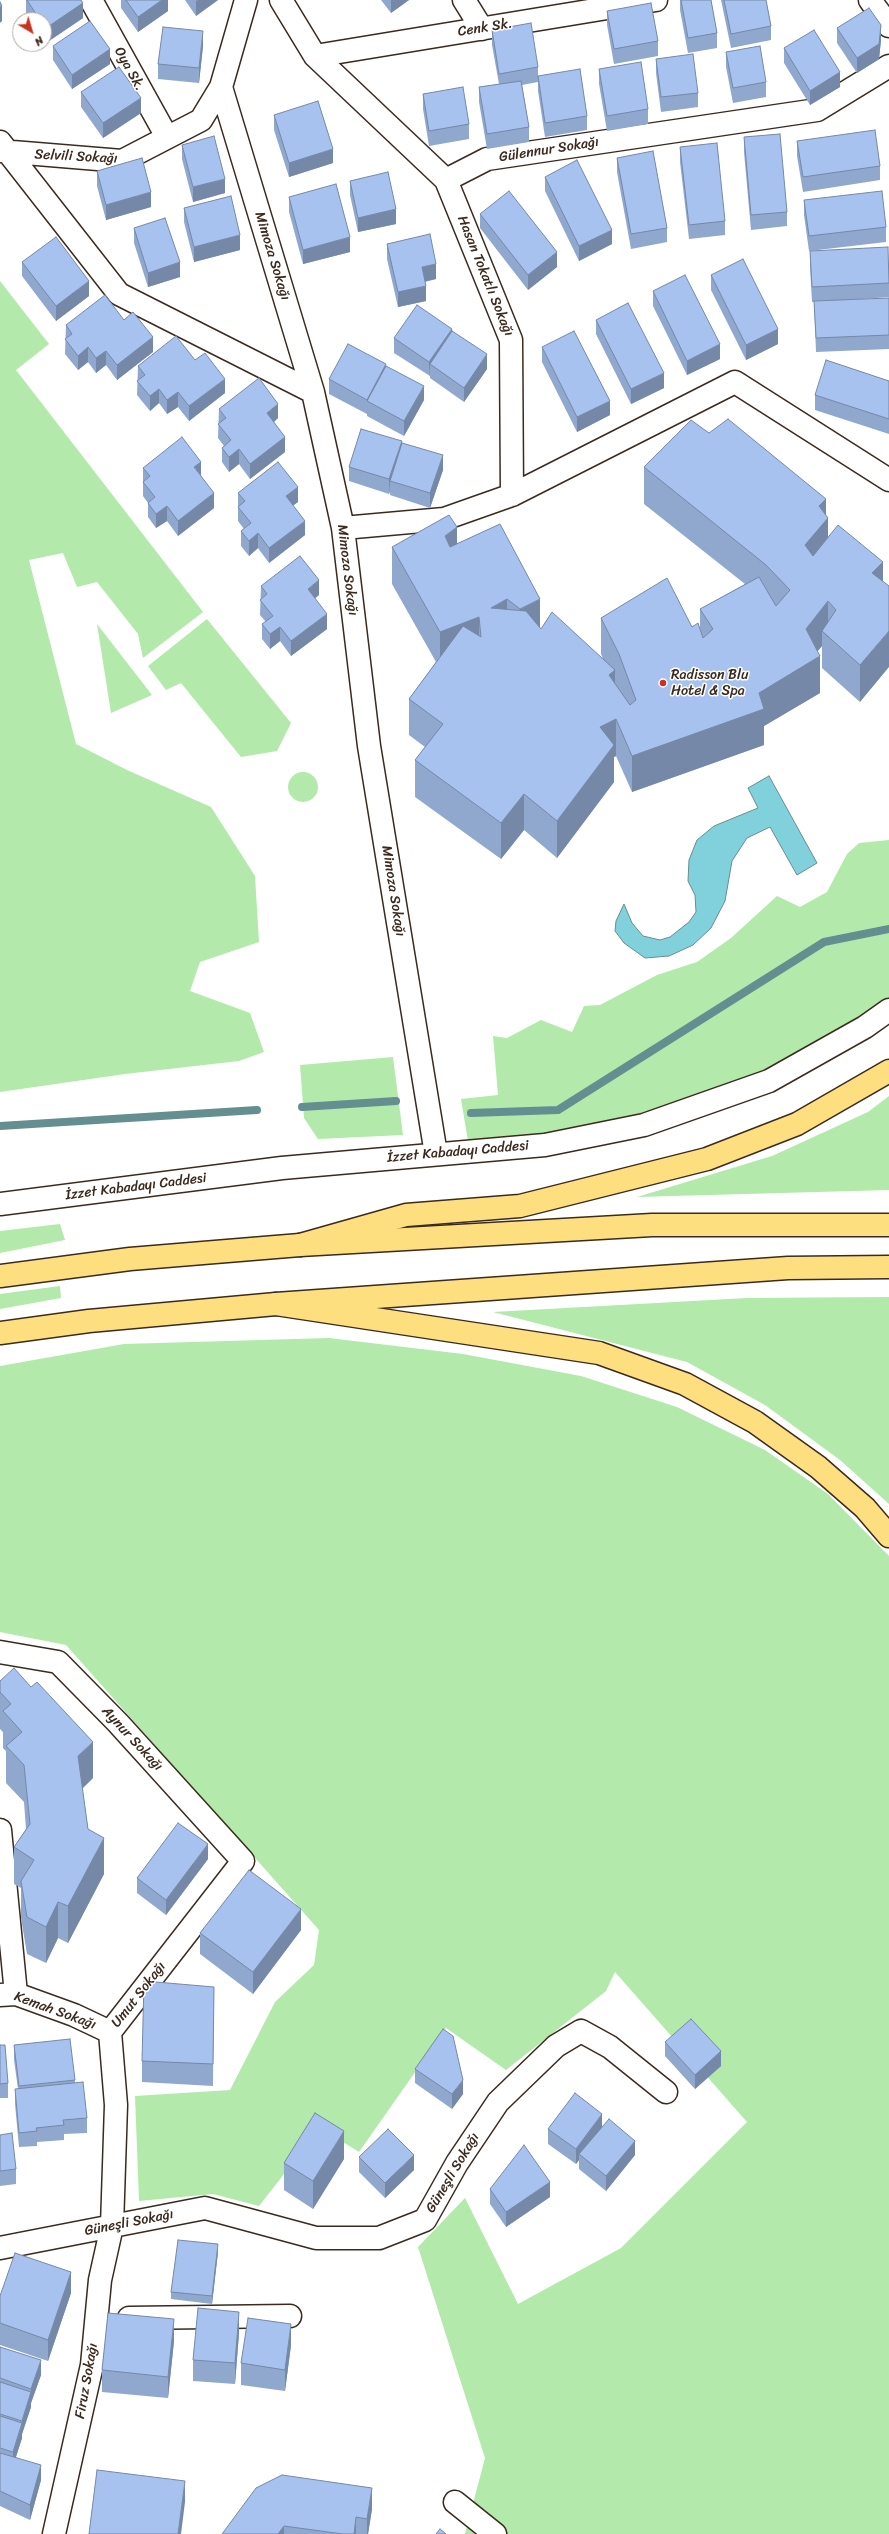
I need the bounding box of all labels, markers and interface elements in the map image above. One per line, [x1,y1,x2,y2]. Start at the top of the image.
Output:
north arrow [12,12,52,52]
street label: Cenk Sk. [457,15,513,41]
text: N [30,31,48,51]
street label: Oya Sk. [110,44,148,94]
street label: Gülennur Sokağı [498,134,600,166]
street label: Selvili Sokağı [34,146,118,168]
street label: Mimoza Sokağı [251,210,293,302]
street label: Hasan Tokatlı Sokağı [453,213,517,339]
street label: Mimoza Sokağı [333,523,361,617]
place label: Radisson Blu Hotel & Spa [671,667,748,700]
marker: Radisson Blu Hotel & Spa [658,678,668,688]
street label: Mimoza Sokağı [378,844,408,938]
street label: İzzet Kabadayı Caddesi [387,1137,529,1167]
street label: İzzet Kabadayı Caddesi [65,1170,207,1204]
street label: Aynur Sokağı [98,1703,166,1775]
street label: Umut Sokağı [108,1959,170,2031]
street label: Kemah Sokağı [12,1988,98,2034]
street label: Güneşli Sokağı [423,2130,483,2216]
street label: Güneşli Sokağı [83,2206,175,2240]
street label: Firuz Sokağı [72,2342,102,2420]

